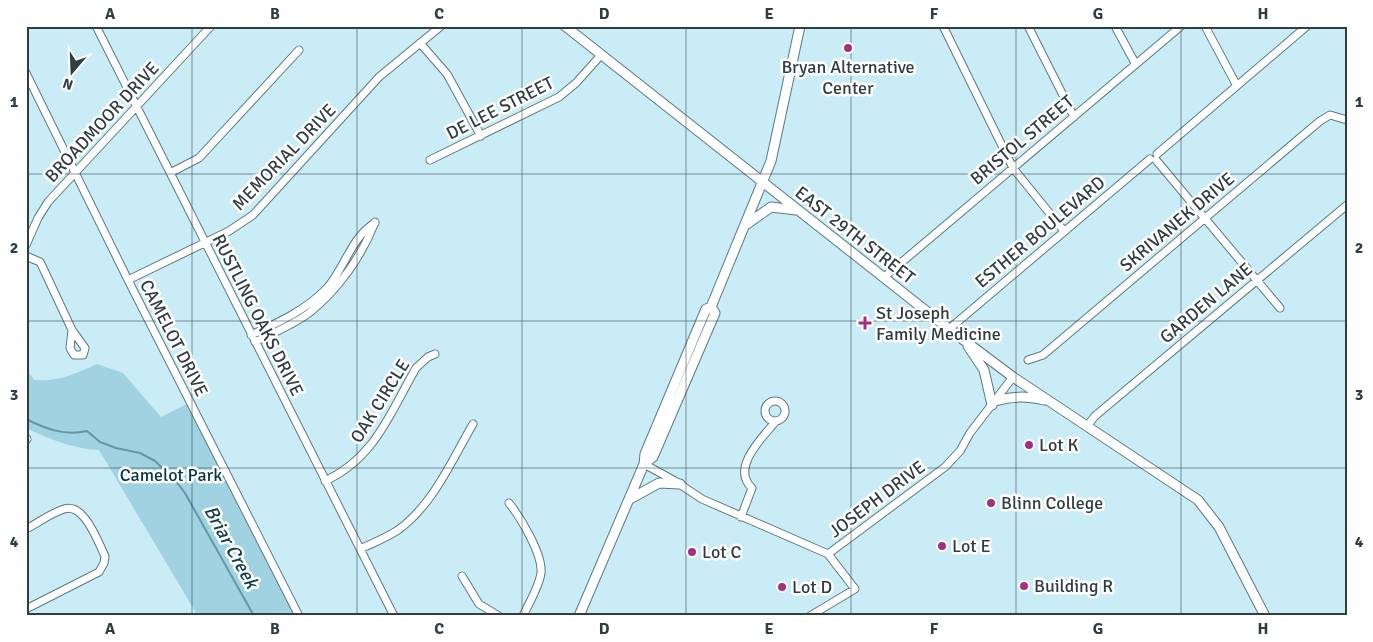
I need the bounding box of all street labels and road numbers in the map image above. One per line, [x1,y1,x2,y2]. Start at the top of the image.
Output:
street label: BROADMOOR DRIVE [40,57,164,187]
street label: DE LEE STREET [443,71,558,145]
street label: BRISTOL STREET [966,90,1078,190]
street label: MEMORIAL DRIVE [228,99,340,215]
street label: SKRIVANEK DRIVE [1115,168,1239,276]
street label: ESTHER BOULEVARD [971,171,1109,293]
street label: EAST 29TH STREET [791,181,920,289]
street label: RUSTLING OAKS DRIVE [208,230,308,400]
street label: GARDEN LANE [1155,258,1257,348]
street label: CAMELOT DRIVE [135,276,213,400]
street label: OAK CIRCLE [346,355,414,447]
street label: JOSEPH DRIVE [825,456,929,542]

